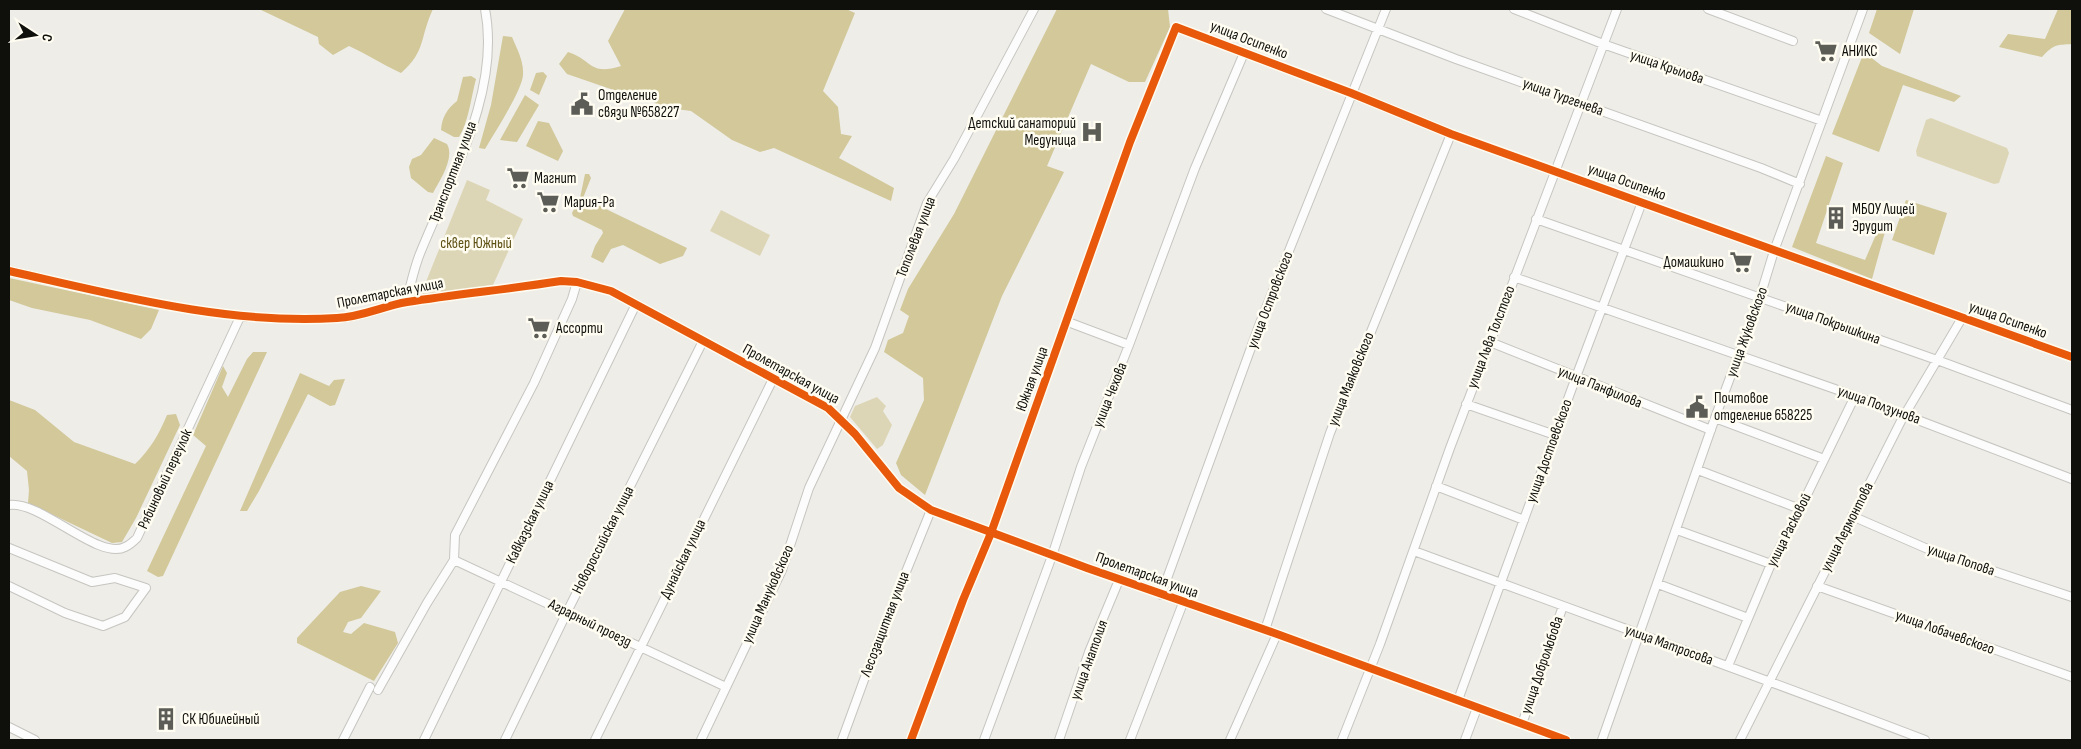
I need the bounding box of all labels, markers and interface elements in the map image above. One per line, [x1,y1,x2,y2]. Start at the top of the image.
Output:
north arrow [10,10,60,60]
street label: улица Осипенко [1207,16,1291,64]
text: С [38,32,56,43]
supermarket icon: АНИКС [1813,38,1839,64]
place label: АНИКС [1841,42,1877,61]
street label: улица Крылова [1628,46,1707,89]
street label: улица Тургенева [1520,74,1606,121]
place label: Отделение связи №658227 [598,86,679,122]
public building icon: Отделение связи №658227 [569,91,595,117]
place label: Детский санаторий Медуница [968,114,1076,150]
street label: Транспортная улица [425,118,481,225]
hospital icon: Детский санаторий Медуница [1079,119,1105,145]
street label: улица Осипенко [1585,159,1669,205]
supermarket icon: Магнит [505,165,531,191]
place label: Магнит [534,169,576,188]
supermarket icon: Мария-Ра [535,189,561,215]
place label: Мария-Ра [564,193,615,212]
street label: Тополевая улица [892,194,940,280]
place label: МБОУ Лицей Эрудит [1852,200,1915,236]
building icon: МБОУ Лицей Эрудит [1823,205,1849,231]
park label: сквер Южный [440,234,512,253]
street label: улица Островского [1243,249,1297,351]
supermarket icon: Домашкино [1728,249,1754,275]
place label: Домашкино [1664,253,1724,272]
street label: Пролетарская улица [335,273,445,313]
street label: улица Льва Толстого [1463,283,1519,391]
street label: улица Жуковского [1722,284,1772,380]
street label: улица Покрышкина [1783,297,1883,349]
street label: улица Осипенко [1966,297,2050,343]
supermarket icon: Ассорти [526,315,552,341]
place label: Ассорти [555,319,603,338]
street label: улица Маяковского [1324,329,1378,429]
street label: Пролетарская улица [739,340,843,409]
street label: Южная улица [1012,344,1053,414]
street label: улица Чехова [1088,359,1132,430]
street label: улица Панфилова [1555,361,1645,413]
street label: улица Ползунова [1835,381,1923,429]
place label: Почтовое отделение 658225 [1714,389,1812,425]
public building icon: Почтовое отделение 658225 [1684,394,1710,420]
street label: улица Достоевского [1521,397,1577,505]
street label: Рябиновый переулок [134,426,197,532]
street label: Кавказская улица [502,477,558,567]
street label: улица Лермонтова [1816,479,1878,575]
street label: Новороссийская улица [568,483,638,597]
street label: улица Расковой [1762,490,1816,570]
street label: Дунайская улица [656,516,710,602]
street label: улица Попова [1925,540,1997,580]
street label: улица Мануковского [738,542,798,646]
street label: Пролетарская улица [1093,548,1201,602]
street label: Лесозащитная улица [856,569,914,680]
street label: Аграрный проезд [544,594,635,651]
street label: улица Лобачевского [1893,605,1997,659]
street label: улица Добролюбова [1516,613,1568,716]
street label: улица Анатолия [1066,617,1112,703]
street label: улица Матросова [1622,620,1716,670]
building icon: СК Юбилейный [153,706,179,732]
place label: СК Юбилейный [182,710,260,729]

